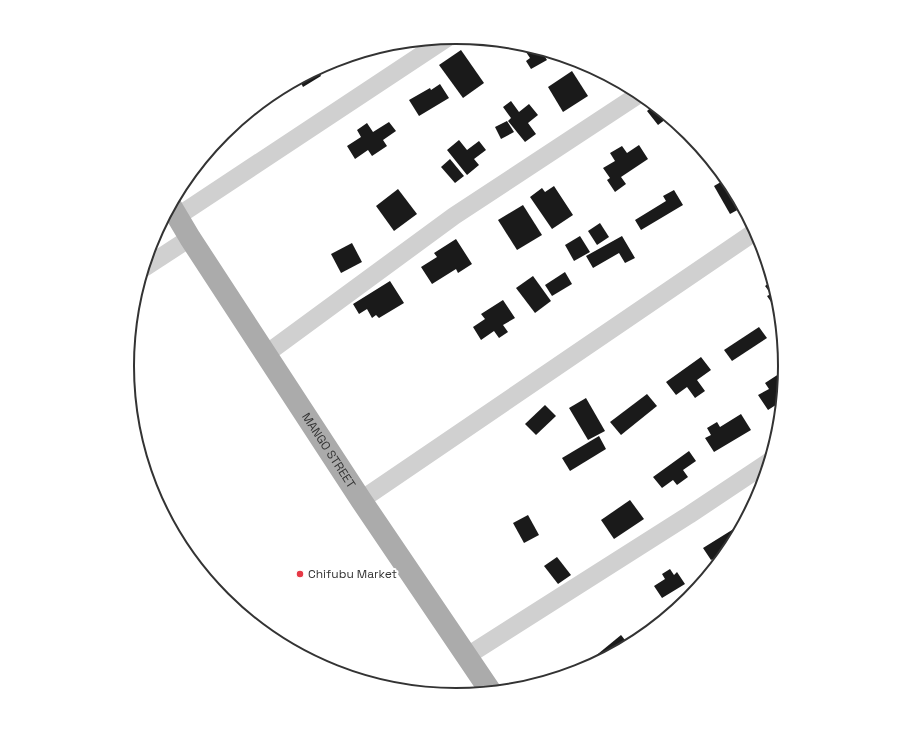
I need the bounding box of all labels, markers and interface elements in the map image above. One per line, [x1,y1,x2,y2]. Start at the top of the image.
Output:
street label: MANGO STREET [298,410,359,491]
place label: Chifubu Market [308,566,397,582]
marker: Chifubu Market [295,569,305,579]

